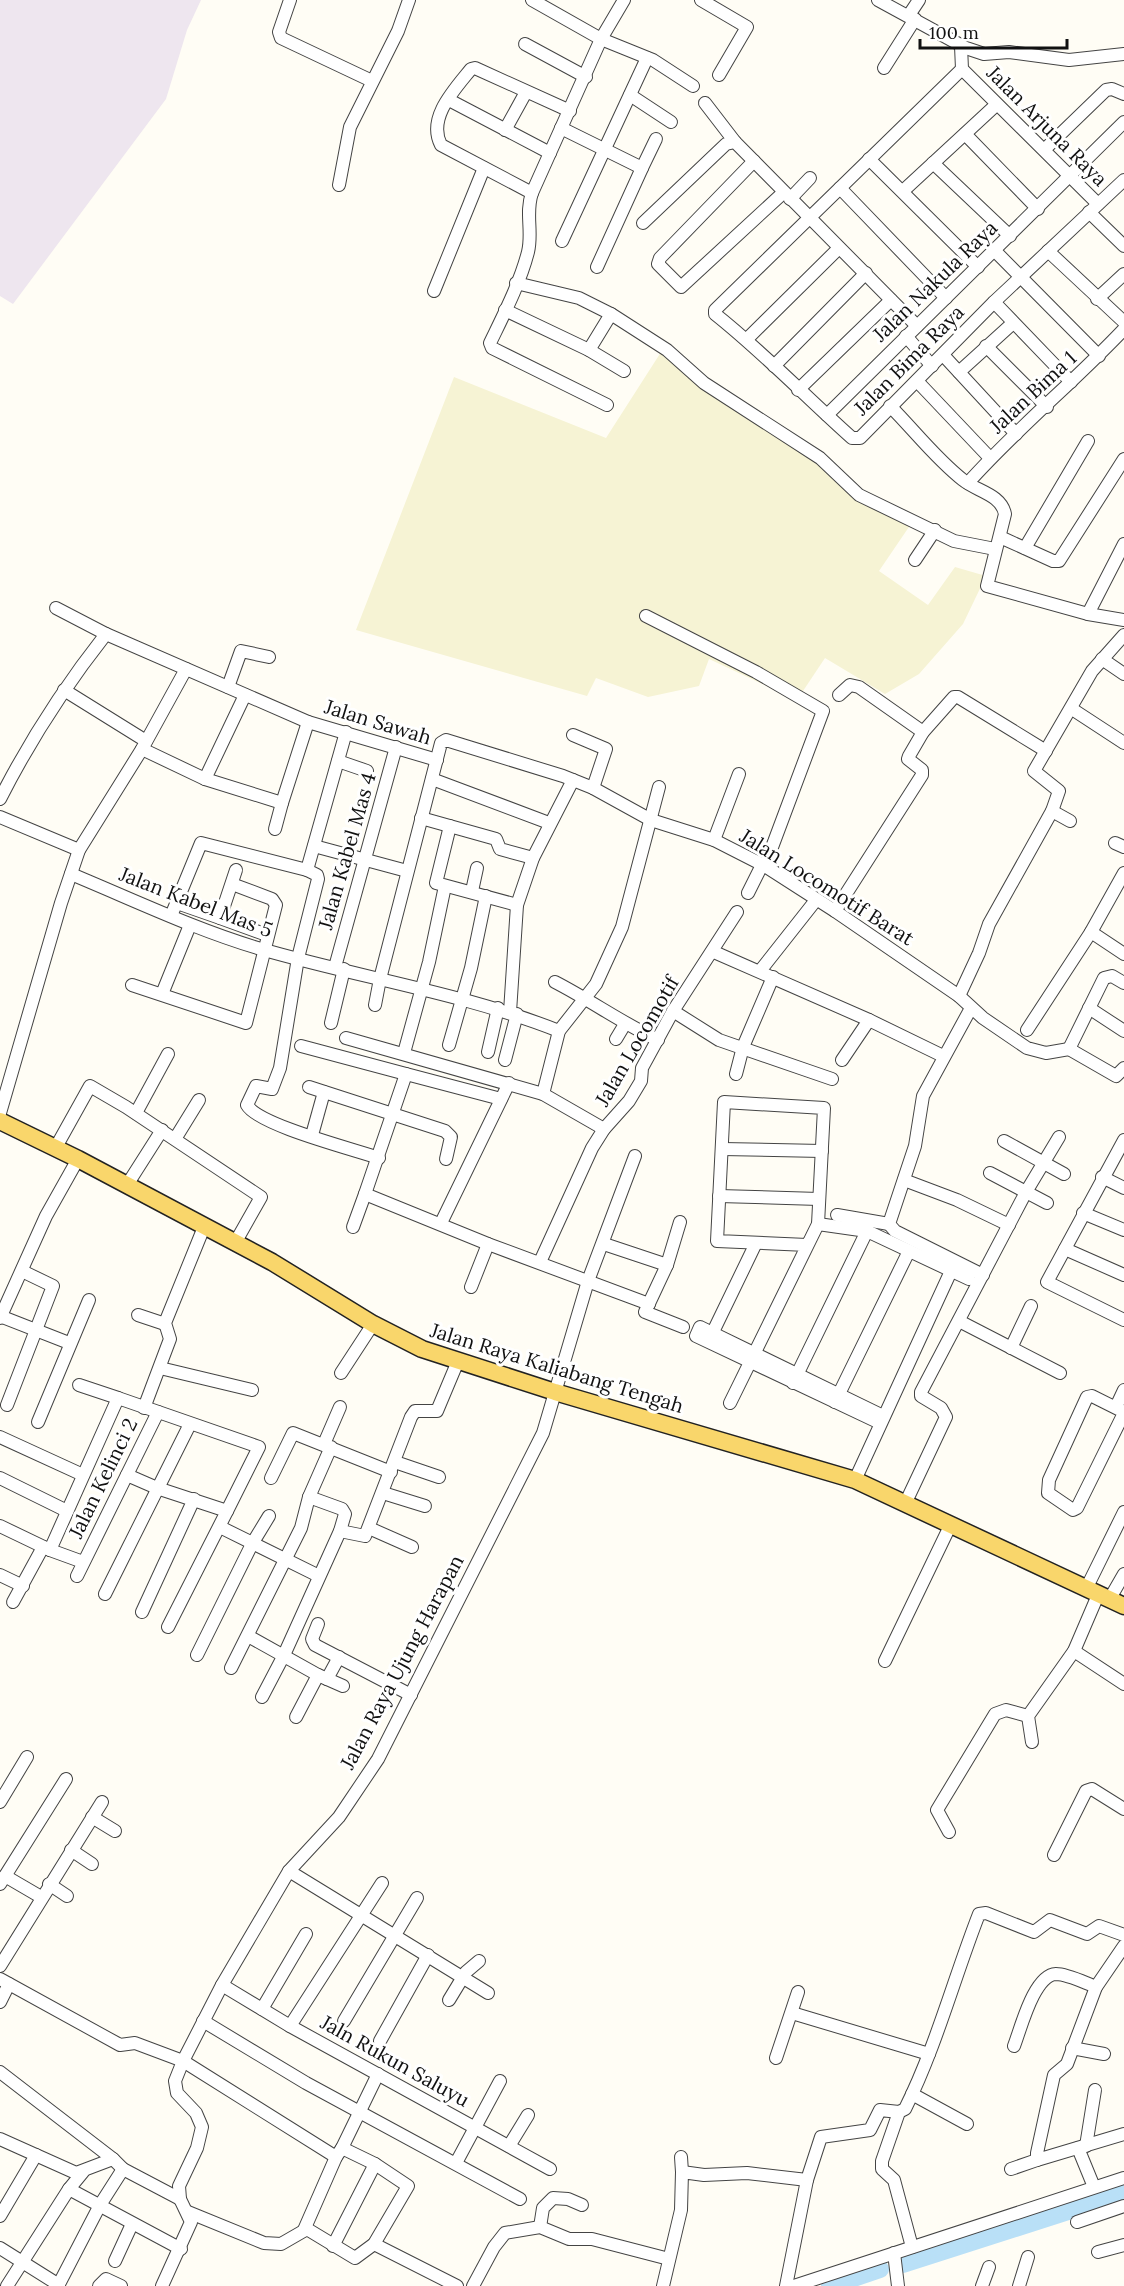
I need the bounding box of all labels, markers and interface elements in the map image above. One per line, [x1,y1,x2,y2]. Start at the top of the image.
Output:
scale bar [920,12,1067,50]
text: 100 m [929,21,979,44]
street label: Jalan Arjuna Raya [981,59,1113,191]
street label: Jalan Nakula Raya [866,215,1002,347]
street label: Jalan Bima Raya [848,299,969,421]
street label: Jalan Bima 1 [983,345,1081,439]
street label: Jalan Sawah [321,693,434,750]
street label: Jalan Kabel Mas 4 [312,769,381,933]
street label: Jalan Locomotif Barat [735,822,919,950]
street label: Jalan Kabel Mas 5 [115,860,276,942]
street label: Jalan Locomotif [589,970,684,1111]
street label: Jalan Raya Kaliabang Tengah [427,1317,687,1418]
street label: Jalan Kelinci 2 [62,1414,142,1543]
street label: Jalan Raya Ujung Harapan [334,1550,469,1774]
street label: Jaln Rukun Saluyu [316,2009,474,2112]

